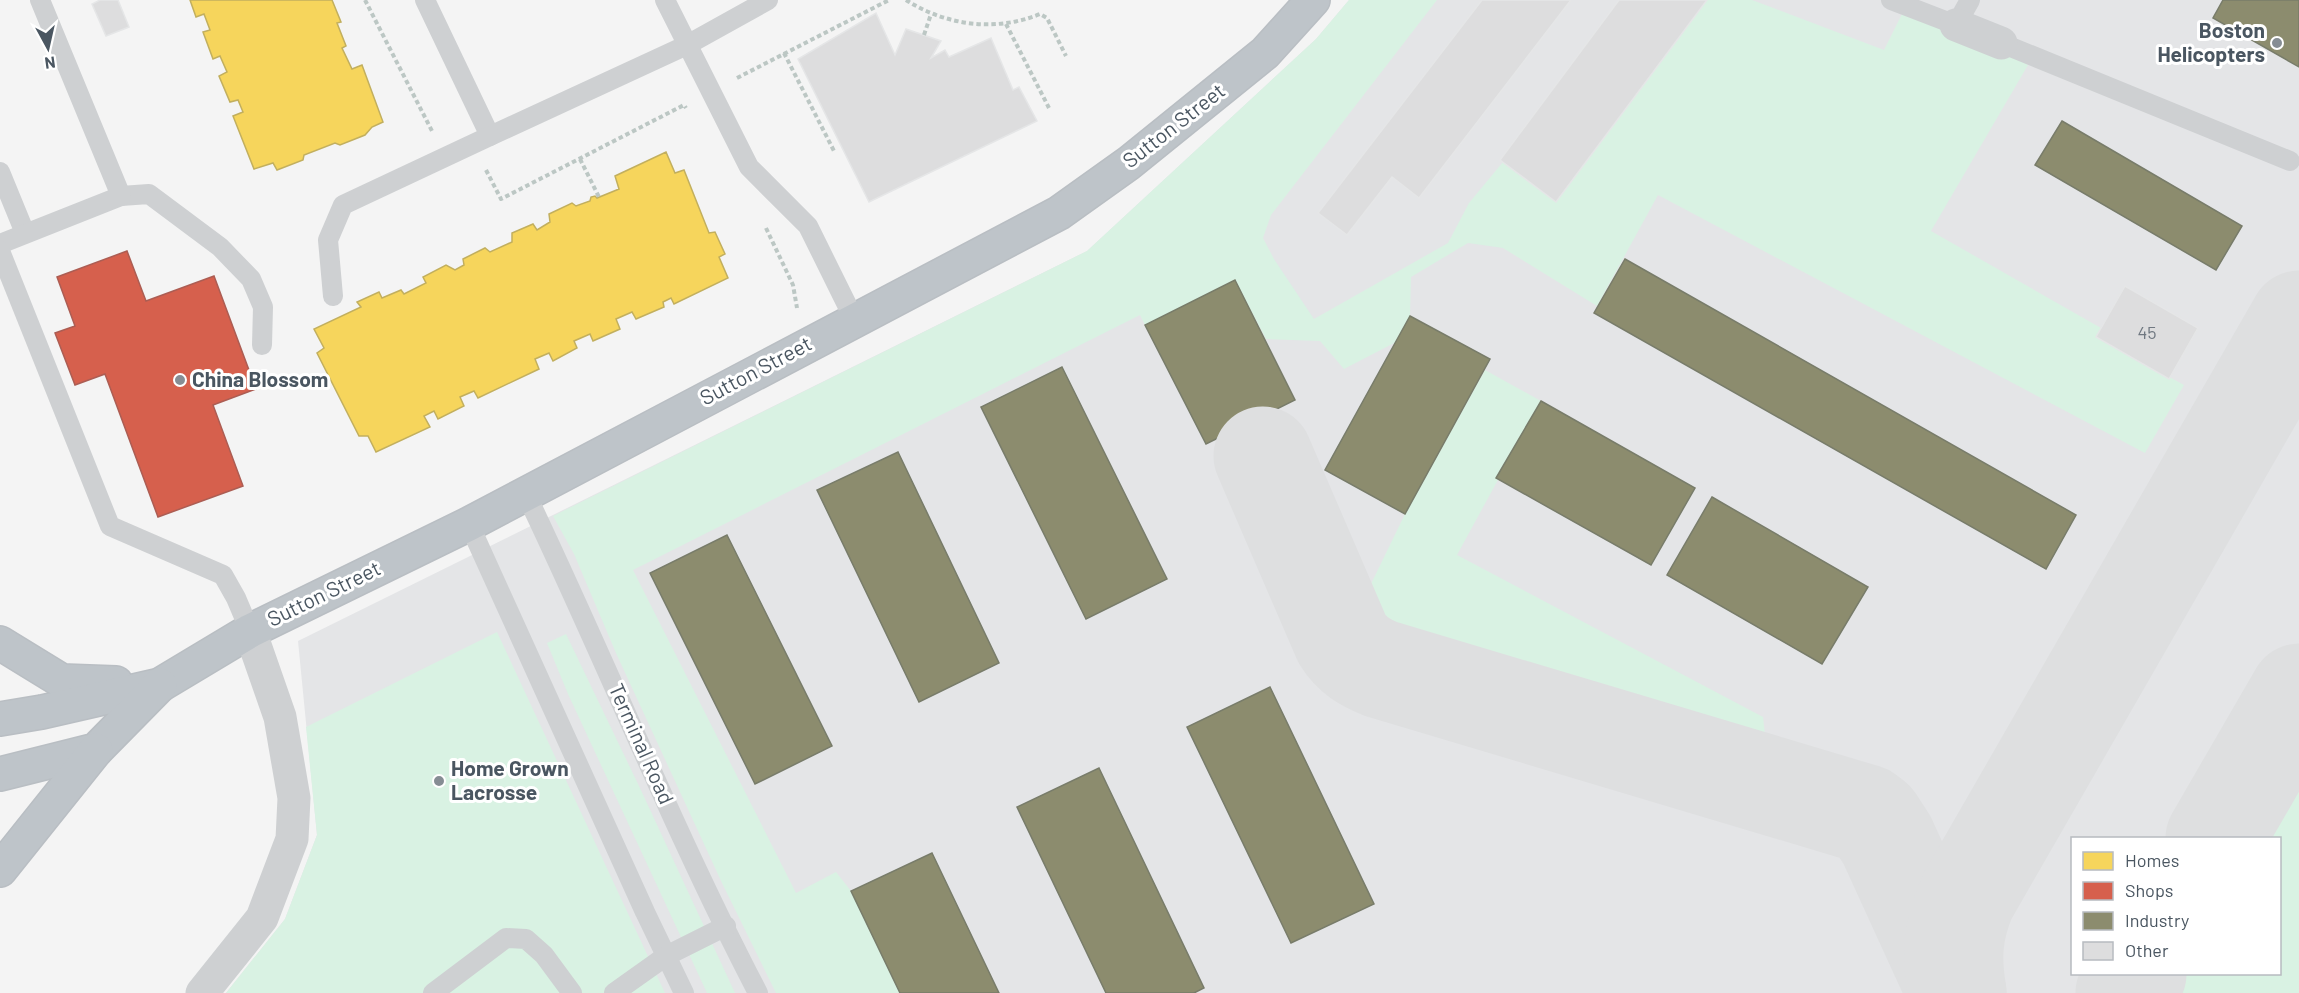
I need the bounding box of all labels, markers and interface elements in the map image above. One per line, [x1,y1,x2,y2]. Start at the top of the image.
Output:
place label: Boston Helicopters [2157,17,2265,66]
north arrow [18,18,78,78]
marker: Boston Helicopters [2270,36,2284,50]
text: N [44,53,57,73]
street label: Sutton Street [1117,77,1229,172]
house number: 45 [2137,321,2157,343]
street label: Sutton Street [695,330,815,410]
place label: China Blossom [192,366,328,391]
marker: China Blossom [173,373,187,387]
street label: Sutton Street [263,555,384,631]
street label: Terminal Road [605,679,680,808]
place label: Home Grown Lacrosse [451,755,569,804]
marker: Home Grown Lacrosse [432,774,446,788]
legend [2071,837,2281,975]
text: Homes [2125,849,2179,871]
text: Shops [2125,879,2174,901]
text: Industry [2125,909,2189,931]
text: Other [2125,939,2169,961]

